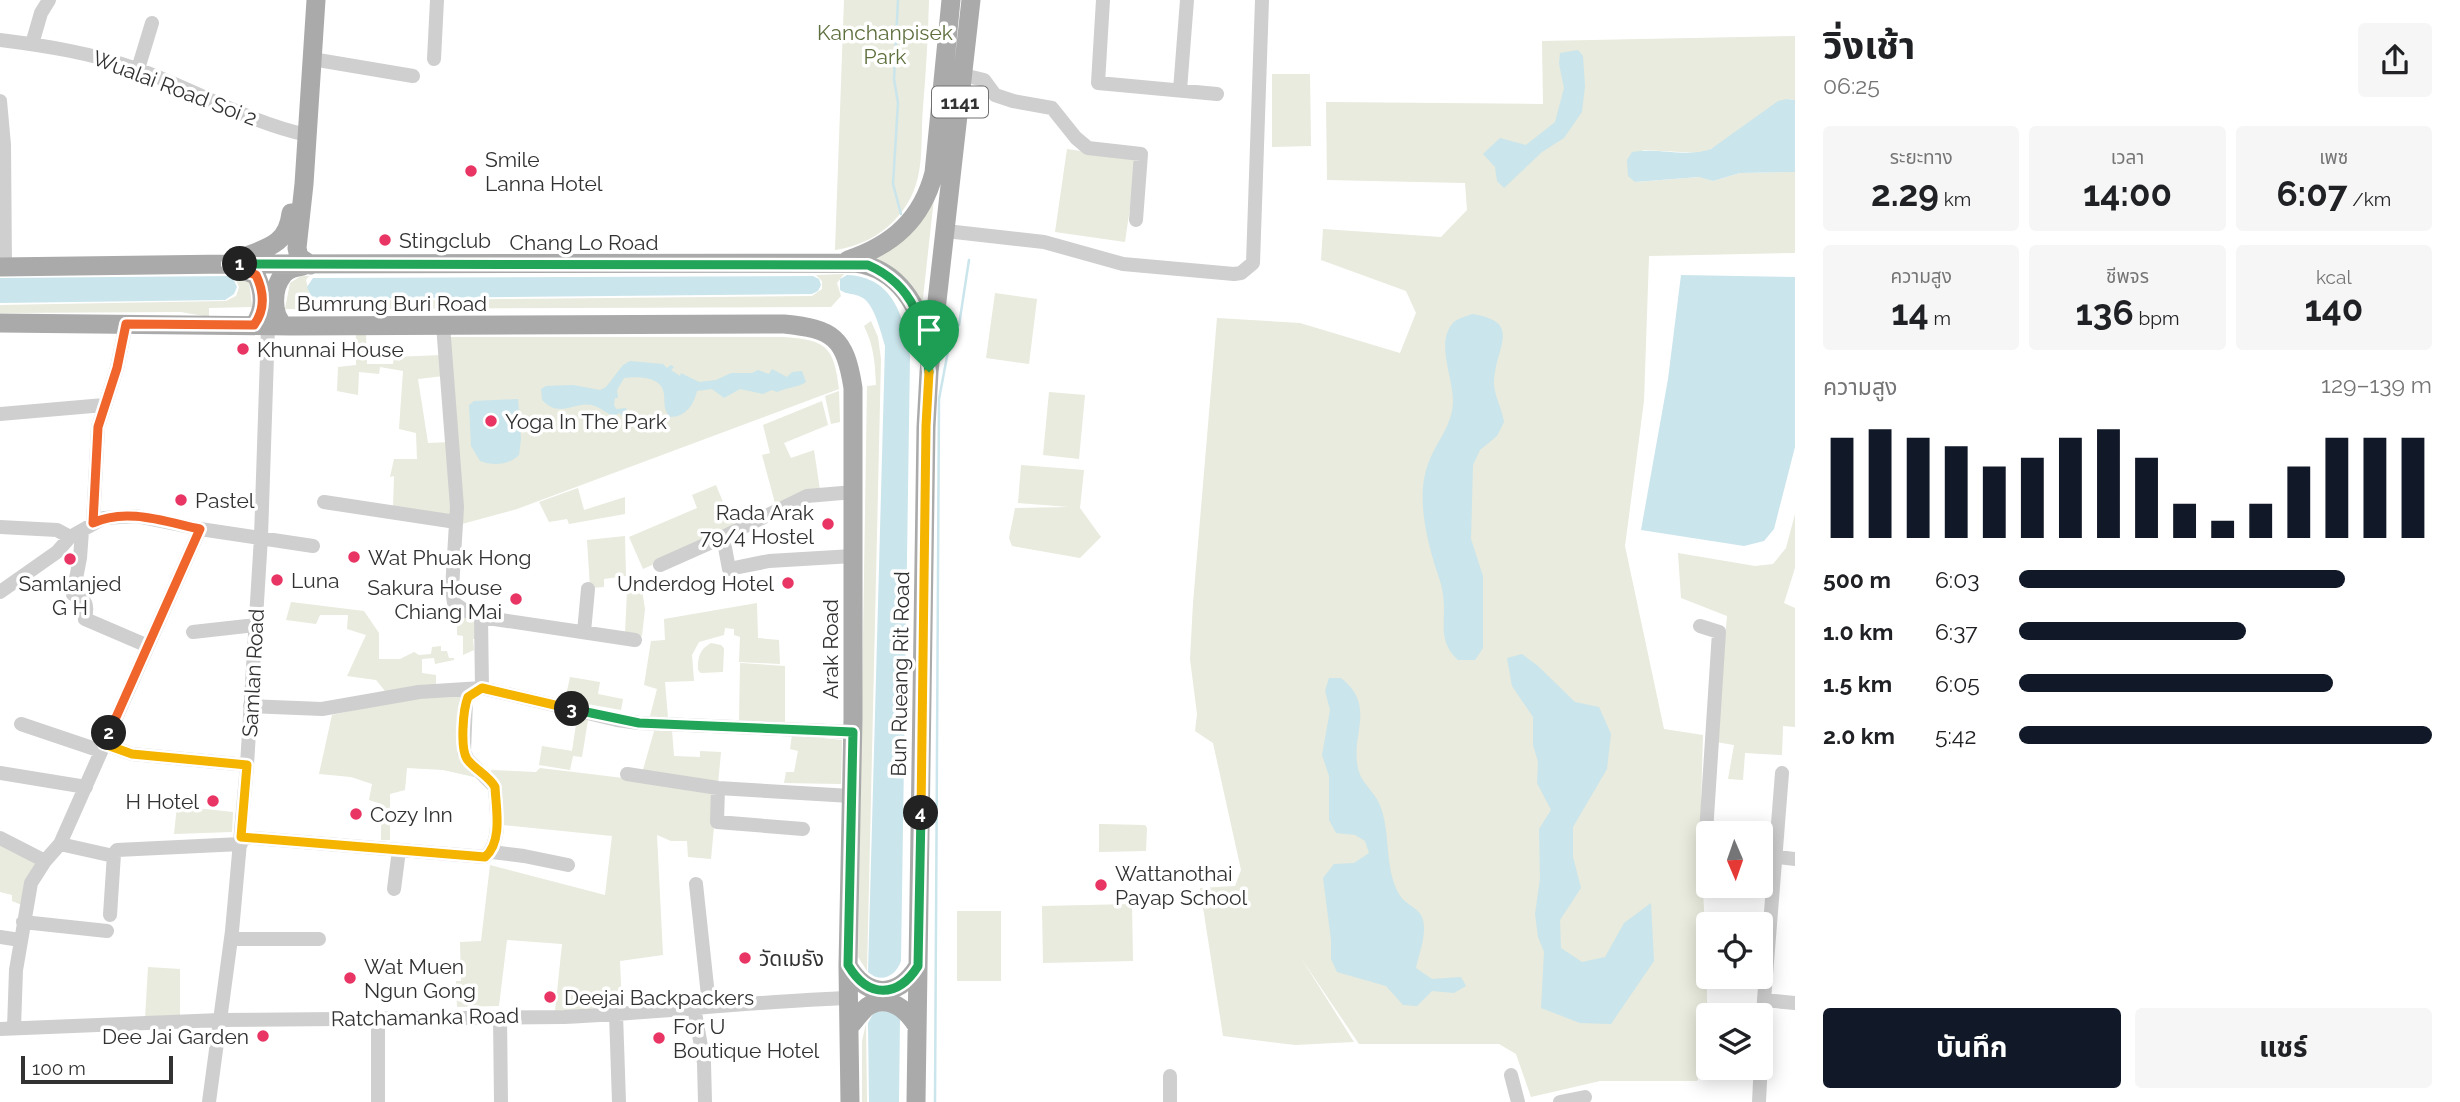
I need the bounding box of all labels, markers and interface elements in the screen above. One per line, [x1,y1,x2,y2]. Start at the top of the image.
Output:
park label: Kanchanpisek Park [817,20,953,69]
text: วิ่งเช้า [1823,23,1915,68]
button: share [2358,23,2432,97]
street label: Wualai Road Soi 2 [89,45,261,131]
text: 06:25 [1823,72,1880,99]
road number: 1141 [932,86,988,118]
text: ระยะทาง [1890,146,1953,168]
text: เวลา [2111,146,2144,168]
text: เพซ [2319,146,2348,168]
place label: Smile Lanna Hotel [485,147,603,196]
marker: Smile Lanna Hotel [463,163,479,179]
text: 2.29 [1871,173,1939,214]
text: 14:00 [2083,173,2172,214]
text: 6:07 [2276,173,2347,214]
text: km [1939,188,1971,210]
text: /km [2347,188,2391,210]
place label: Stingclub [399,228,491,253]
street label: Chang Lo Road [510,230,658,255]
marker: Stingclub [377,232,393,248]
pin: 1 [222,246,258,282]
text: 1 [235,252,244,274]
text: ความสูง [1890,265,1952,287]
text: ชีพจร [2106,265,2149,287]
text: kcal [2316,266,2352,288]
text: 140 [2304,288,2363,329]
street label: Bumrung Buri Road [297,291,487,316]
text: 14 [1891,292,1929,333]
text: 136 [2076,292,2134,333]
pin [899,300,959,372]
text: m [1929,307,1951,329]
text: bpm [2134,307,2179,329]
icon: arrive [910,311,948,349]
place label: Khunnai House [257,337,404,362]
marker: Khunnai House [235,341,251,357]
text: 129–139 m [2321,371,2432,398]
text: ความสูง [1823,373,1897,400]
place label: Yoga In The Park [505,409,667,434]
marker: Yoga In The Park [483,413,499,429]
place label: Pastel [195,488,255,513]
marker: Pastel [173,492,189,508]
place label: Rada Arak 79/4 Hostel [700,500,814,549]
marker: Rada Arak 79/4 Hostel [820,516,836,532]
place label: Wat Phuak Hong [368,545,531,570]
marker: Wat Phuak Hong [346,549,362,565]
marker: Samlanjed G H [62,551,78,567]
text: 500 m [1823,566,1891,593]
text: 6:03 [1935,566,1980,593]
place label: Luna [291,568,339,593]
place label: Samlanjed G H [18,571,122,620]
place label: Underdog Hotel [617,571,774,596]
street label: Bun Rueang Rit Road [886,571,914,777]
marker: Luna [269,572,285,588]
place label: Sakura House Chiang Mai [367,575,502,624]
marker: Underdog Hotel [780,575,796,591]
marker: Sakura House Chiang Mai [508,591,524,607]
street label: Arak Road [818,599,843,699]
street label: Samlan Road [237,608,269,738]
text: 1.0 km [1823,618,1893,645]
text: 6:37 [1935,618,1978,645]
text: 1.5 km [1823,670,1892,697]
text: 6:05 [1935,670,1980,697]
pin: 3 [554,692,590,726]
text: 3 [566,697,577,719]
pin: 2 [92,716,126,750]
text: 2 [103,721,114,743]
text: 2.0 km [1823,722,1895,749]
text: 5:42 [1935,722,1976,749]
place label: H Hotel [126,789,199,814]
marker: H Hotel [205,793,221,809]
pin: 4 [904,796,939,830]
text: 4 [915,801,926,823]
place label: Cozy Inn [370,802,453,827]
marker: Cozy Inn [348,806,364,822]
north arrow [1696,821,1773,898]
map controls [1696,821,1773,1080]
place label: Wattanothai Payap School [1115,861,1247,910]
marker: Wattanothai Payap School [1093,877,1109,893]
button: locate [1696,912,1773,989]
place label: วัดเมธัง [759,946,824,971]
marker: วัดเมธัง [737,950,753,966]
place label: Wat Muen Ngun Gong [364,954,476,1003]
marker: Wat Muen Ngun Gong [342,970,358,986]
place label: Deejai Backpackers [564,985,754,1010]
marker: Deejai Backpackers [542,989,558,1005]
street label: Ratchamanka Road [331,1003,519,1031]
button: layers [1696,1003,1773,1080]
button: บันทึก [1823,1008,2121,1088]
button: แชร์ [2135,1008,2432,1088]
place label: For U Boutique Hotel [673,1014,820,1063]
place label: Dee Jai Garden [102,1024,249,1049]
marker: Dee Jai Garden [255,1028,271,1044]
marker: For U Boutique Hotel [651,1030,667,1046]
scale bar [21,1053,173,1085]
text: 100 m [32,1057,86,1079]

